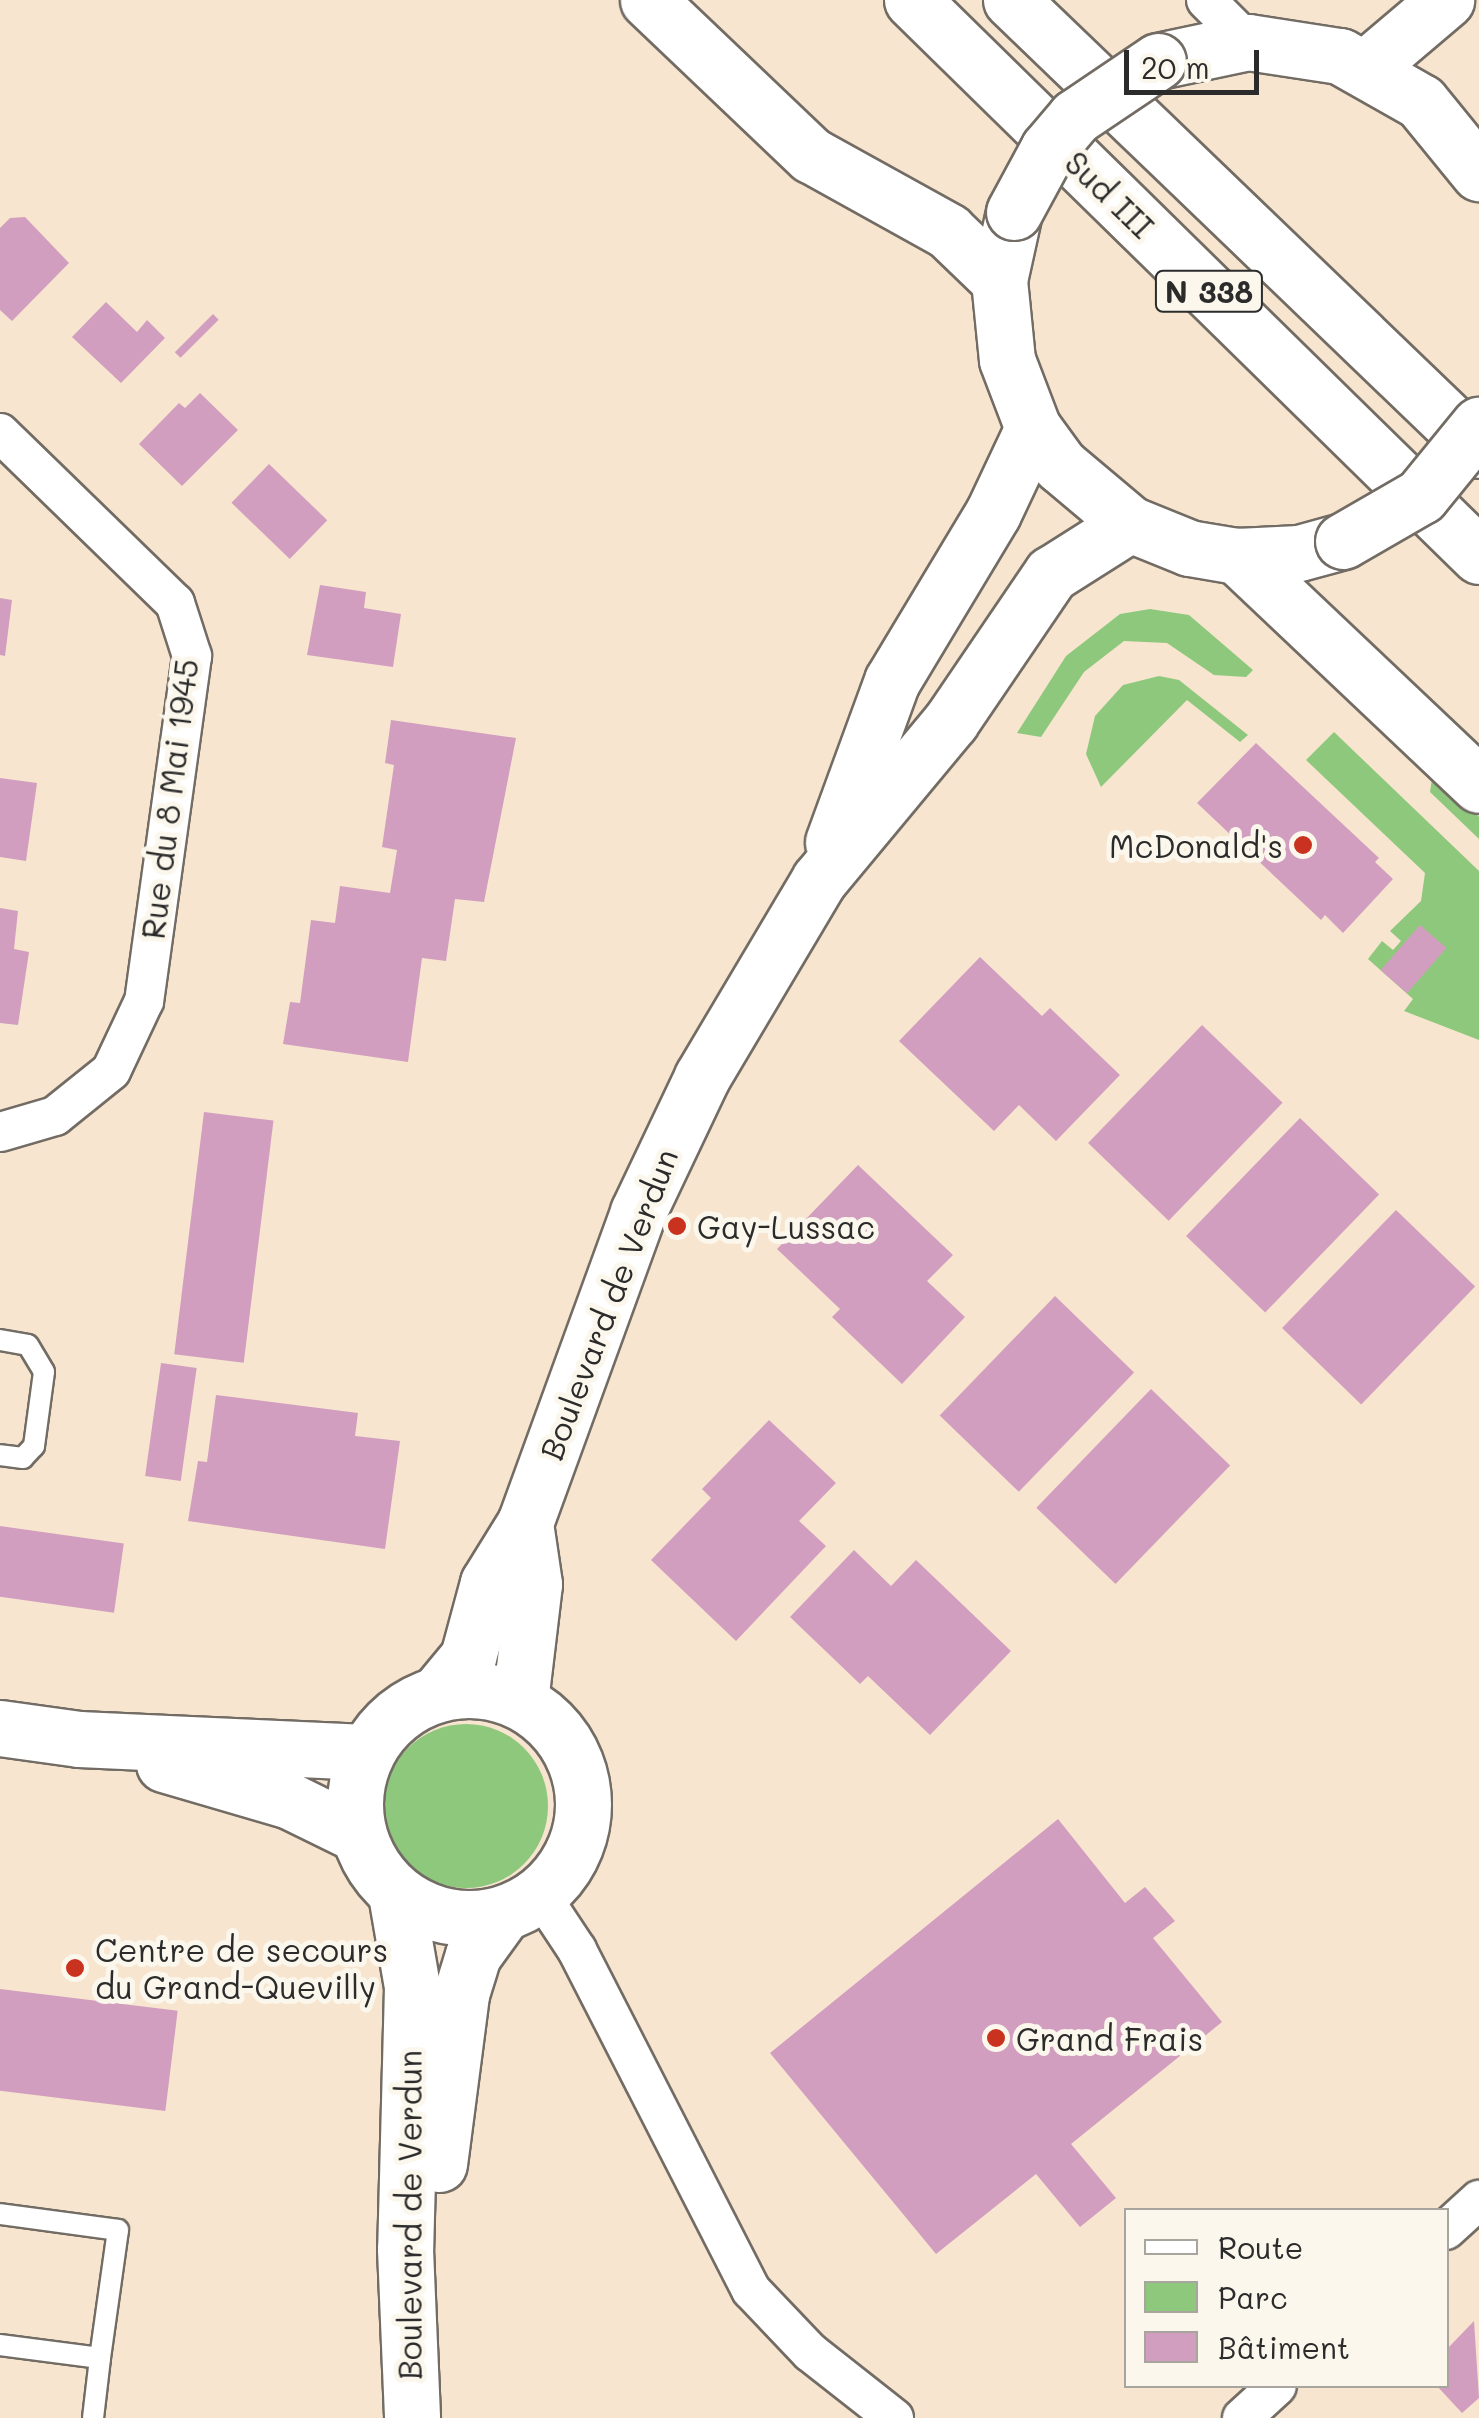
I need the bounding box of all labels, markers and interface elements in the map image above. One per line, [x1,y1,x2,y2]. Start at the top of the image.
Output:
scale bar [1129,30,1264,92]
text: 20 m [1141,47,1210,87]
street label: Sud III [1058,143,1162,245]
road number: N 338 [1154,266,1264,316]
street label: Rue du 8 Mai 1945 [133,657,205,941]
place label: McDonald's [1109,826,1283,864]
marker: McDonald's [1292,834,1314,856]
street label: Boulevard de Verdun [531,1143,685,1465]
place label: Gay-Lussac [697,1207,875,1245]
marker: Gay-Lussac [666,1215,688,1237]
place label: Centre de secours du Grand-Quevilly [95,1931,388,2006]
marker: Centre de secours du Grand-Quevilly [64,1957,86,1979]
place label: Grand Frais [1016,2019,1203,2057]
marker: Grand Frais [985,2027,1007,2049]
street label: Boulevard de Verdun [390,2050,428,2380]
legend [1124,2208,1449,2388]
text: Route [1218,2227,1303,2267]
text: Parc [1218,2277,1288,2317]
text: Bâtiment [1218,2327,1350,2367]

